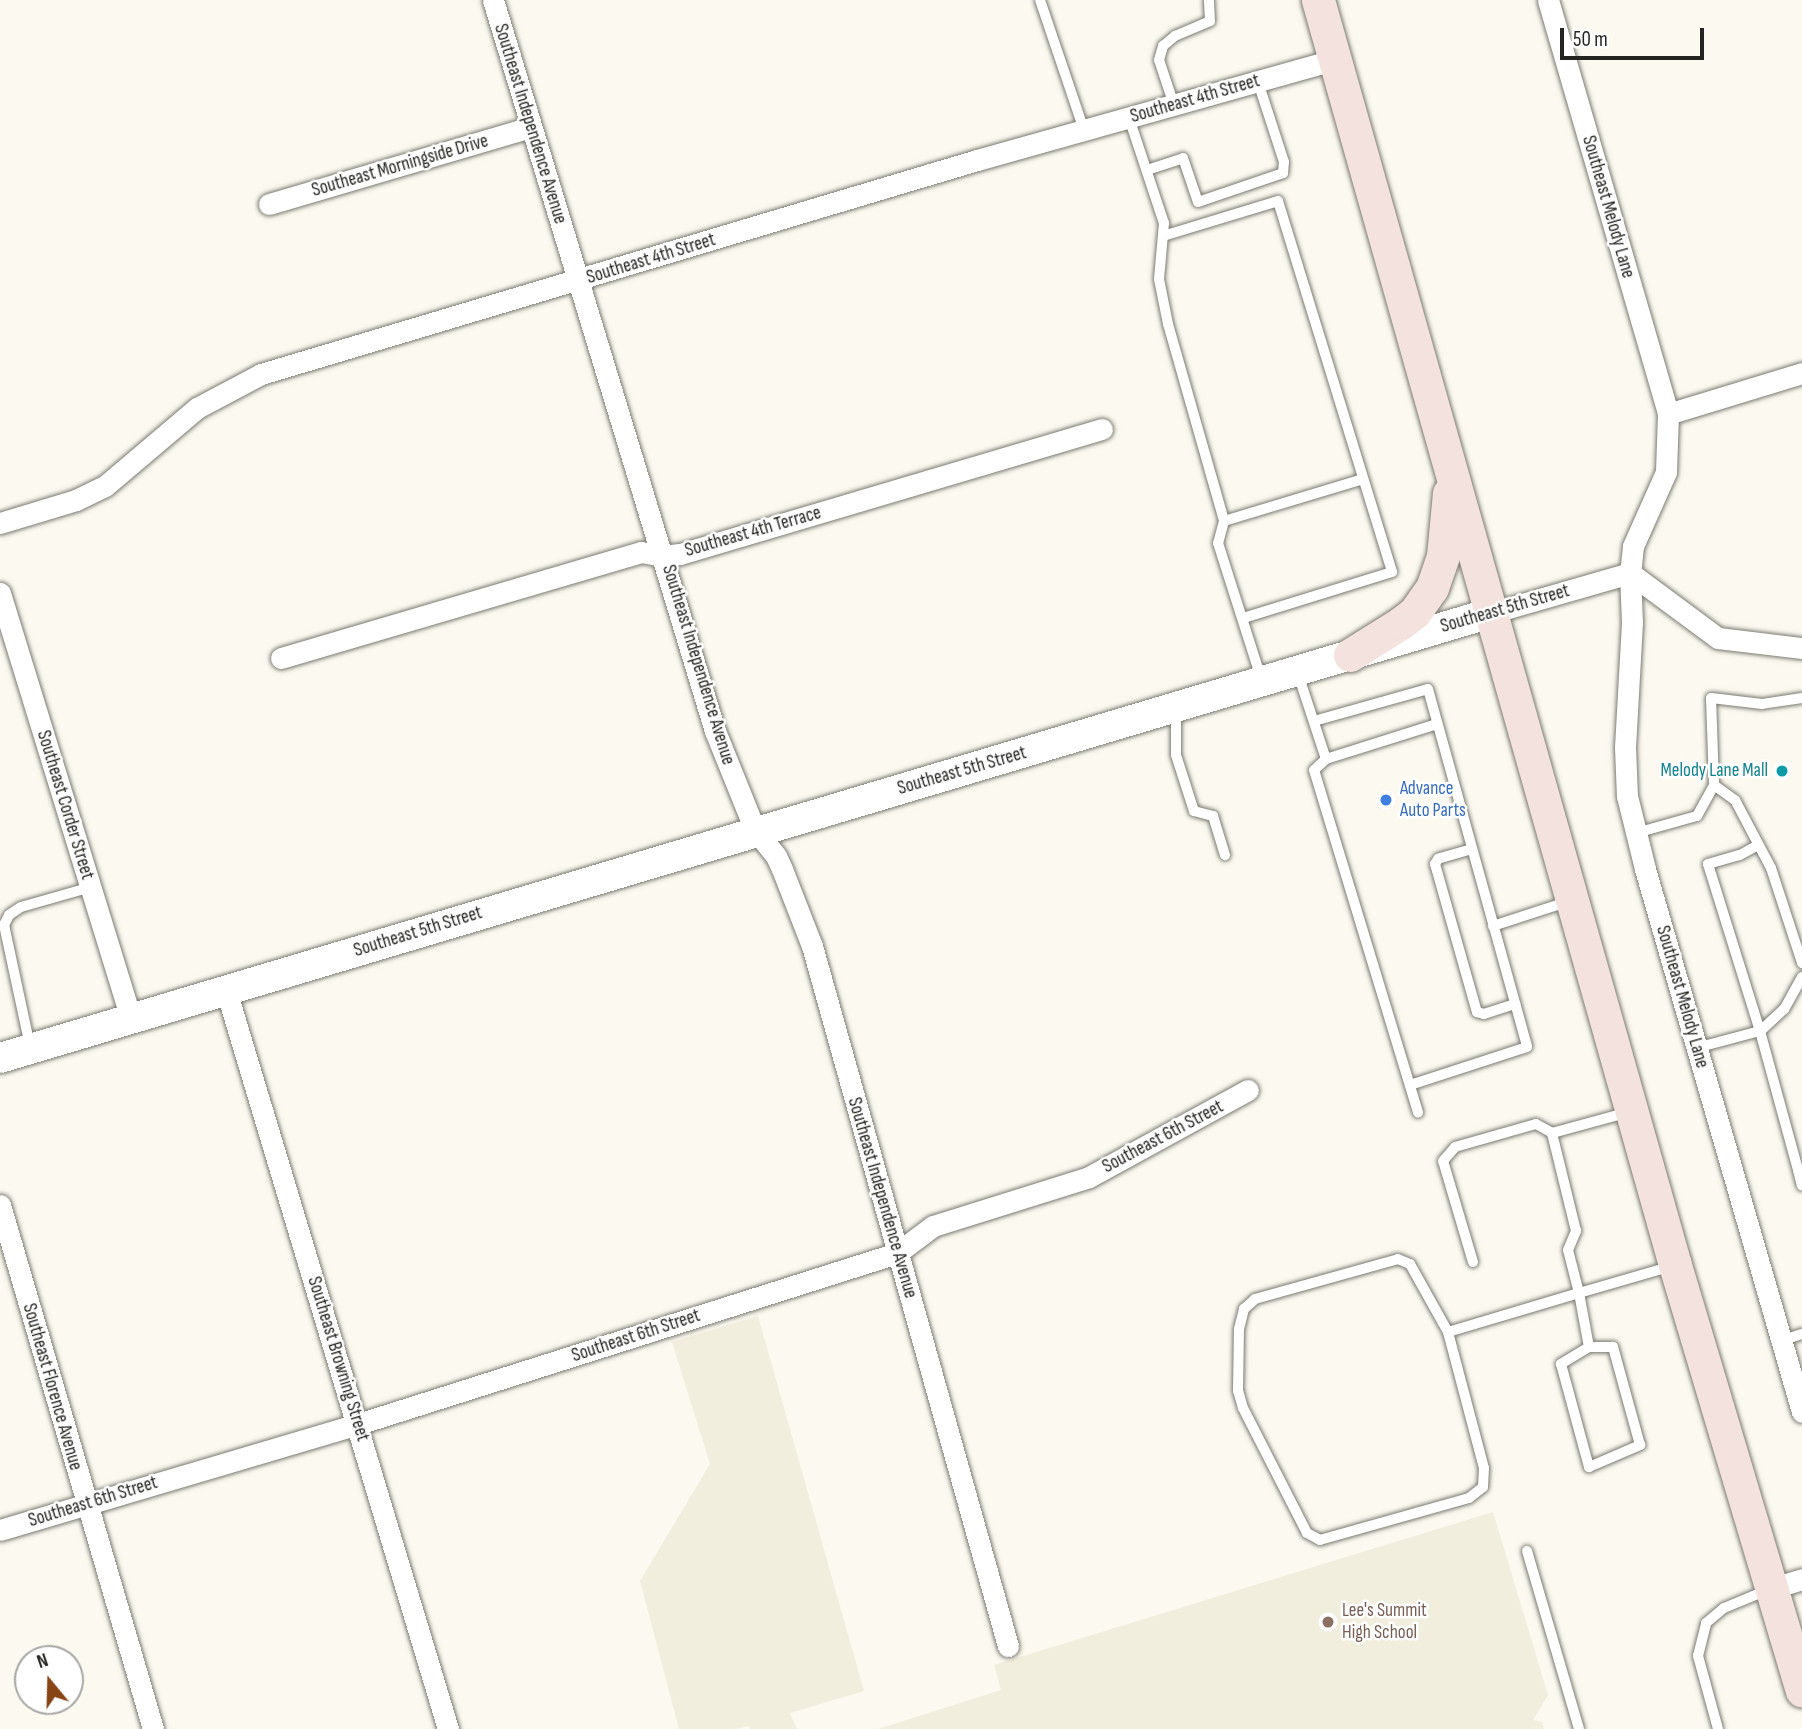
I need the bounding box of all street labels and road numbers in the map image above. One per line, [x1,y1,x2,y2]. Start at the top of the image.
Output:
street label: Southeast Independence Avenue [489,21,571,227]
street label: Southeast 4th Street [1128,70,1262,128]
street label: Southeast Morningside Drive [309,130,491,202]
street label: Southeast Melody Lane [1577,133,1639,281]
street label: Southeast 4th Street [584,229,718,289]
street label: Southeast 4th Terrace [682,502,824,562]
street label: Southeast Independence Avenue [657,562,739,768]
street label: Southeast 5th Street [1438,580,1572,638]
street label: Southeast Corder Street [31,728,99,882]
street label: Southeast 5th Street [895,742,1029,800]
street label: Southeast 5th Street [351,902,485,962]
street label: Southeast Melody Lane [1651,923,1713,1071]
street label: Southeast Independence Avenue [842,1095,922,1301]
street label: Southeast 6th Street [1099,1096,1227,1178]
street label: Southeast Browning Street [302,1274,374,1444]
street label: Southeast Florence Avenue [17,1301,87,1473]
street label: Southeast 6th Street [569,1304,703,1368]
street label: Southeast 6th Street [26,1472,160,1532]

